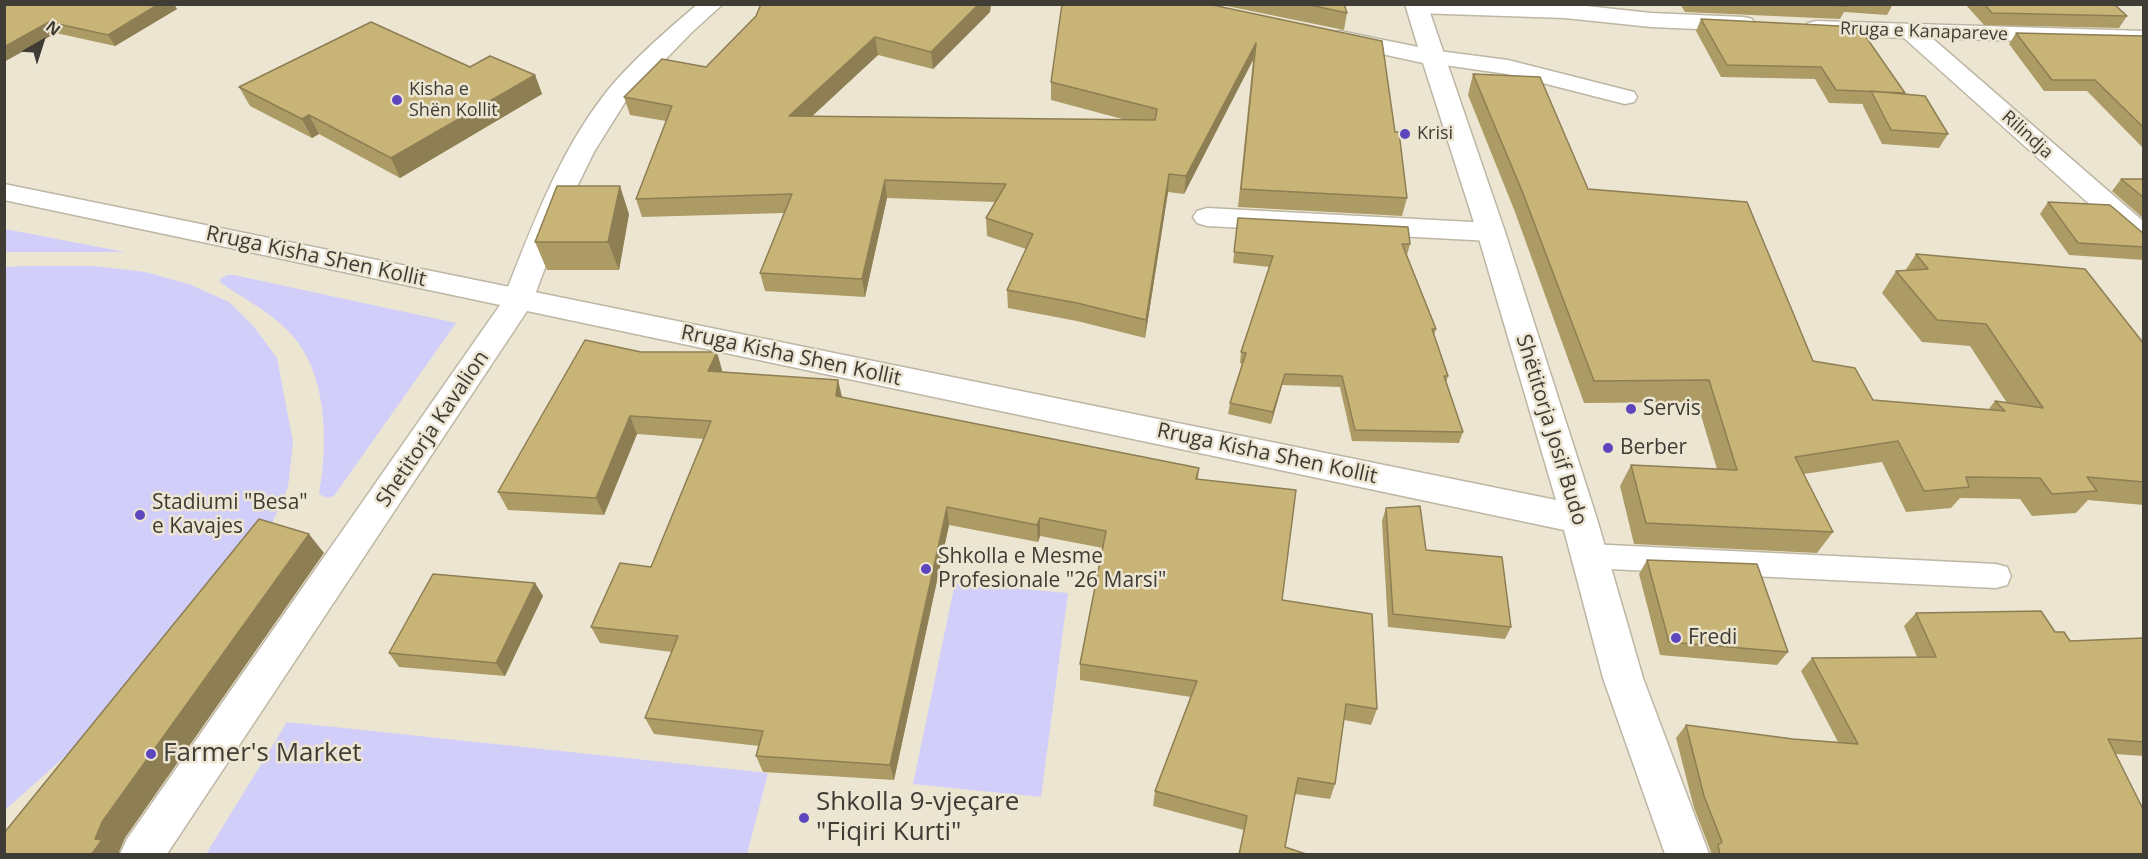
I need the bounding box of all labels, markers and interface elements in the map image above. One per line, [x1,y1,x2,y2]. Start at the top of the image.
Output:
north arrow [12,12,72,72]
text: N [41,15,65,41]
street label: Rruga e Kanapareve [1839,18,2009,46]
place label: Kisha e Shën Kollit [409,79,498,122]
marker: Kisha e Shën Kollit [390,93,404,107]
street label: Rilindja [1997,106,2057,164]
place label: Krisi [1417,123,1453,145]
marker: Krisi [1398,127,1412,141]
street label: Rruga Kisha Shen Kollit [204,221,428,293]
street label: Rruga Kisha Shen Kollit [679,320,903,392]
street label: Shëtitorja Josif Budo [1510,332,1592,528]
street label: Shetitorja Kavalion [371,346,495,512]
place label: Servis [1643,396,1701,422]
marker: Servis [1624,402,1638,416]
street label: Rruga Kisha Shen Kollit [1155,418,1379,490]
place label: Berber [1620,435,1687,461]
marker: Berber [1601,441,1615,455]
place label: Stadiumi "Besa" e Kavajes [152,490,308,540]
marker: Stadiumi "Besa" e Kavajes [133,508,147,522]
place label: Shkolla e Mesme Profesionale "26 Marsi" [938,544,1166,594]
marker: Shkolla e Mesme Profesionale "26 Marsi" [919,562,933,576]
place label: Fredi [1688,625,1737,651]
marker: Fredi [1669,631,1683,645]
place label: Farmer's Market [163,738,362,770]
marker: Farmer's Market [144,747,158,761]
place label: Shkolla 9-vjeçare "Fiqiri Kurti" [816,787,1019,849]
marker: Shkolla 9-vjeçare "Fiqiri Kurti" [797,811,811,825]

